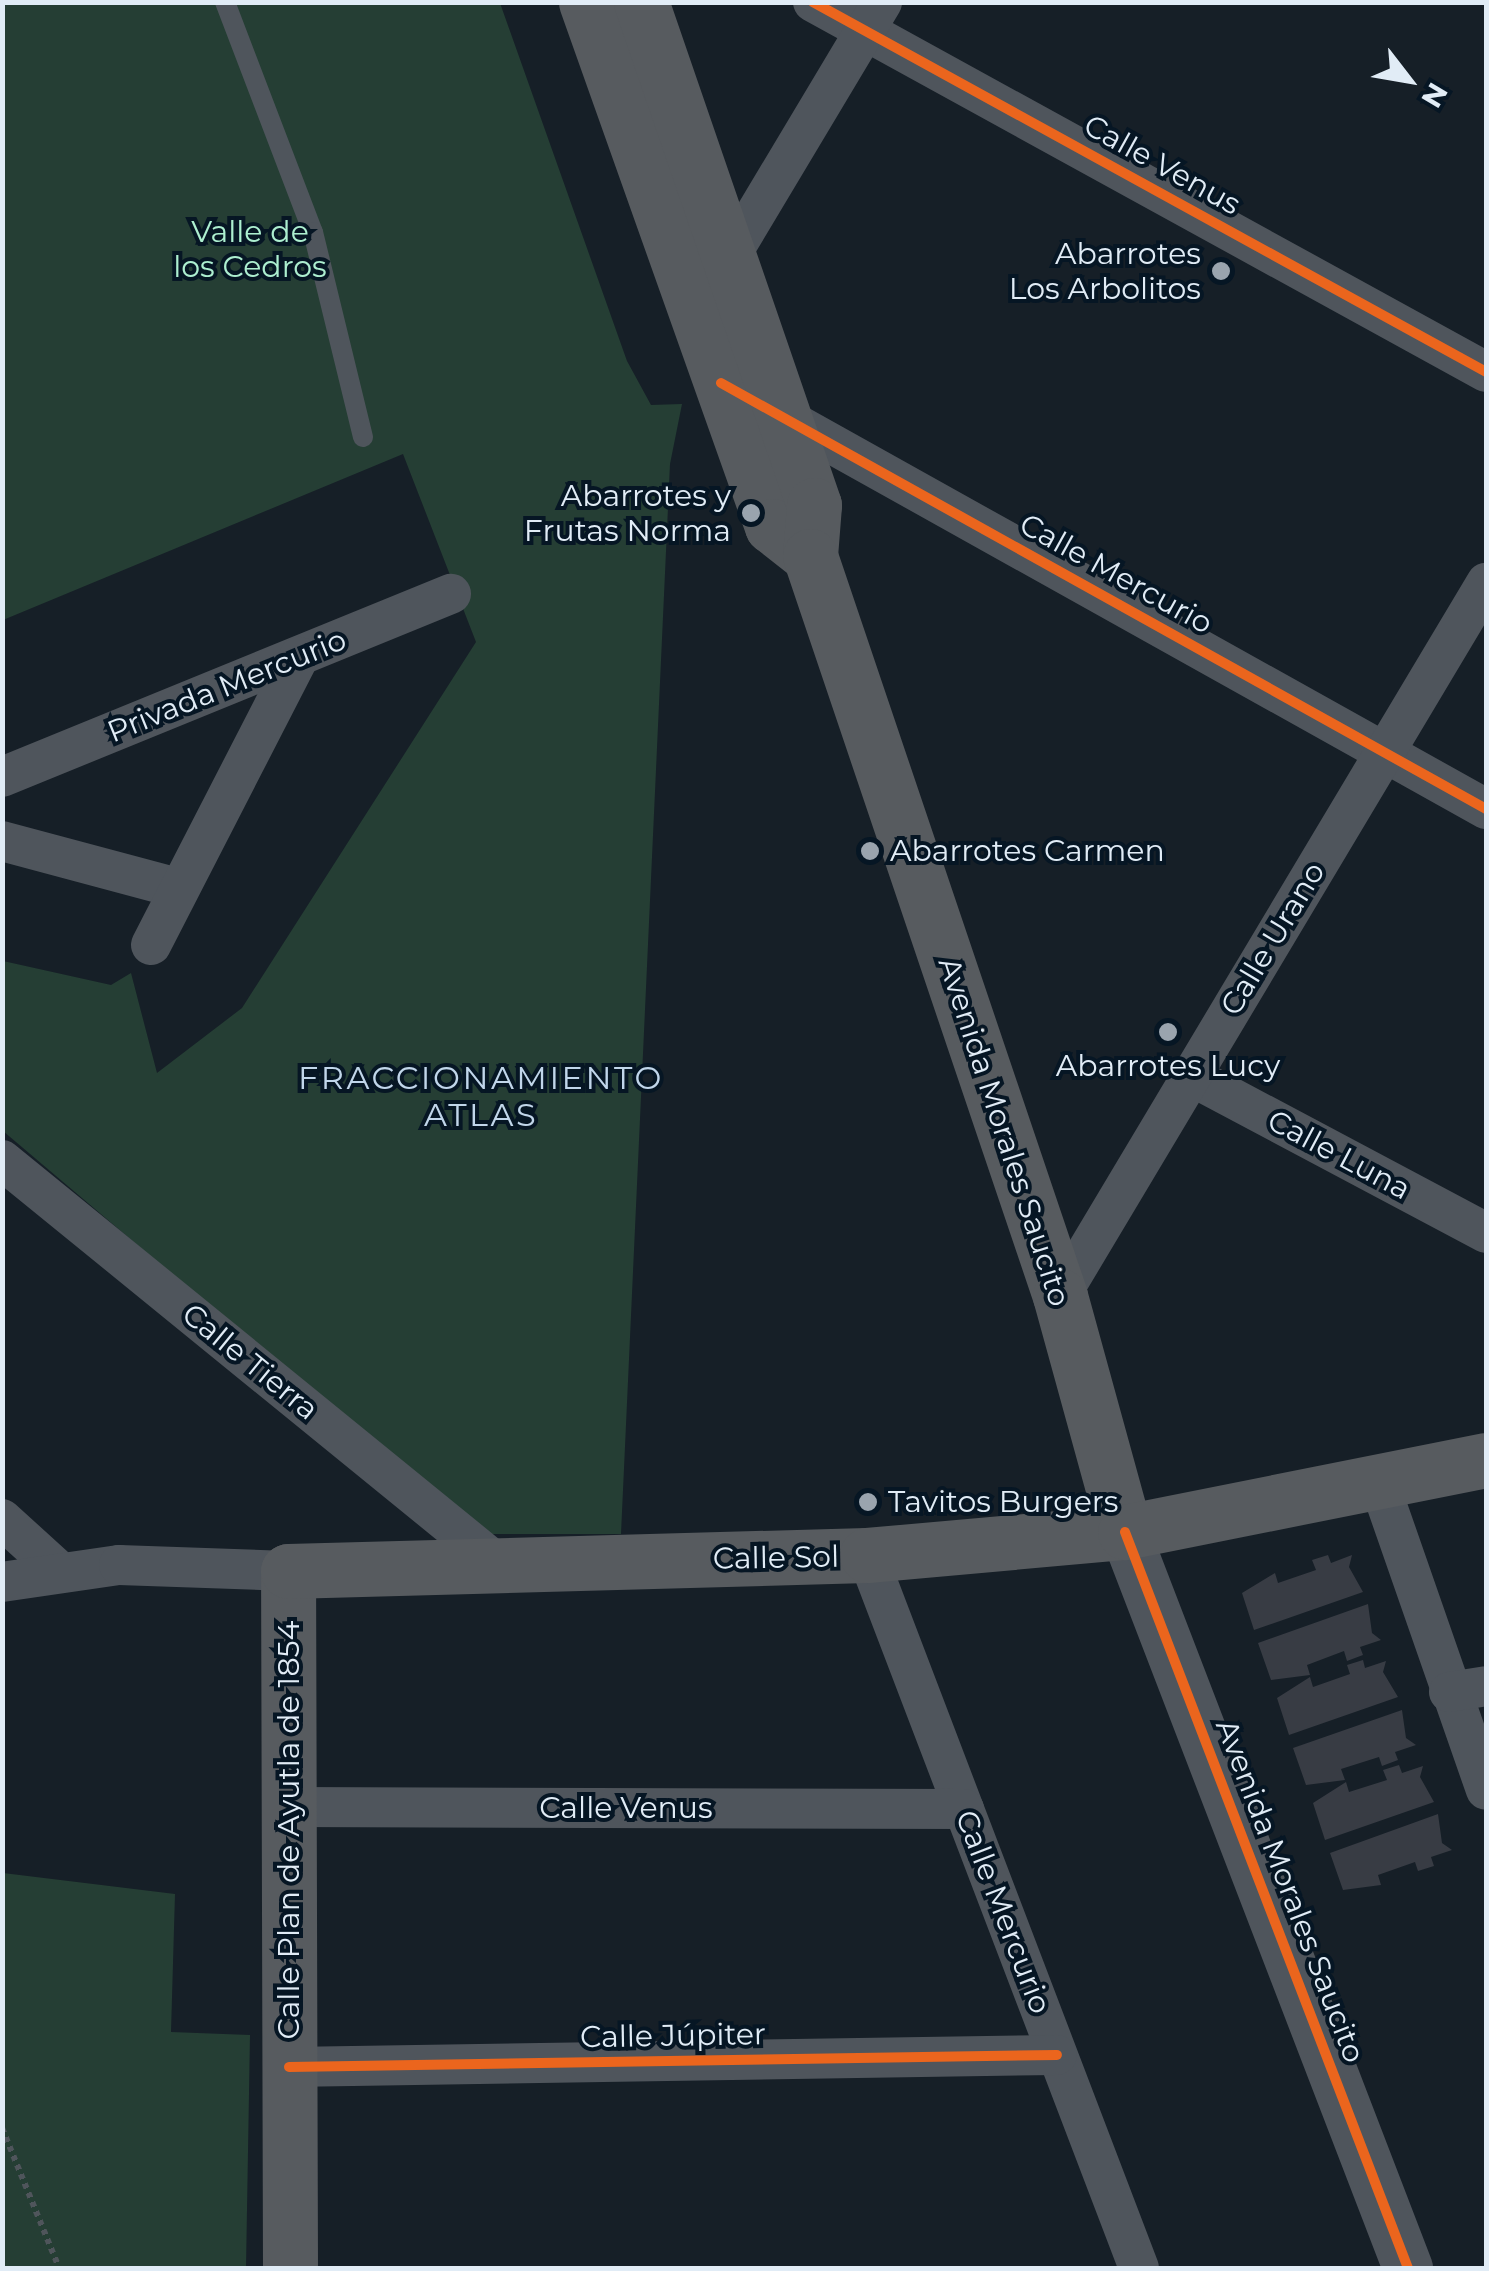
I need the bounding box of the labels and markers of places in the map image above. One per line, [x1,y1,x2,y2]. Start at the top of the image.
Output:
place label: Abarrotes Los Arbolitos [1009,236,1201,306]
marker: Abarrotes Los Arbolitos [1210,260,1232,282]
place label: Abarrotes y Frutas Norma [524,478,731,548]
marker: Abarrotes y Frutas Norma [740,502,762,524]
place label: Abarrotes Carmen [890,833,1165,869]
marker: Abarrotes Carmen [859,840,881,862]
marker: Abarrotes Lucy [1157,1021,1179,1043]
place label: Abarrotes Lucy [1056,1048,1280,1084]
place label: Tavitos Burgers [888,1484,1118,1520]
marker: Tavitos Burgers [857,1491,879,1513]

